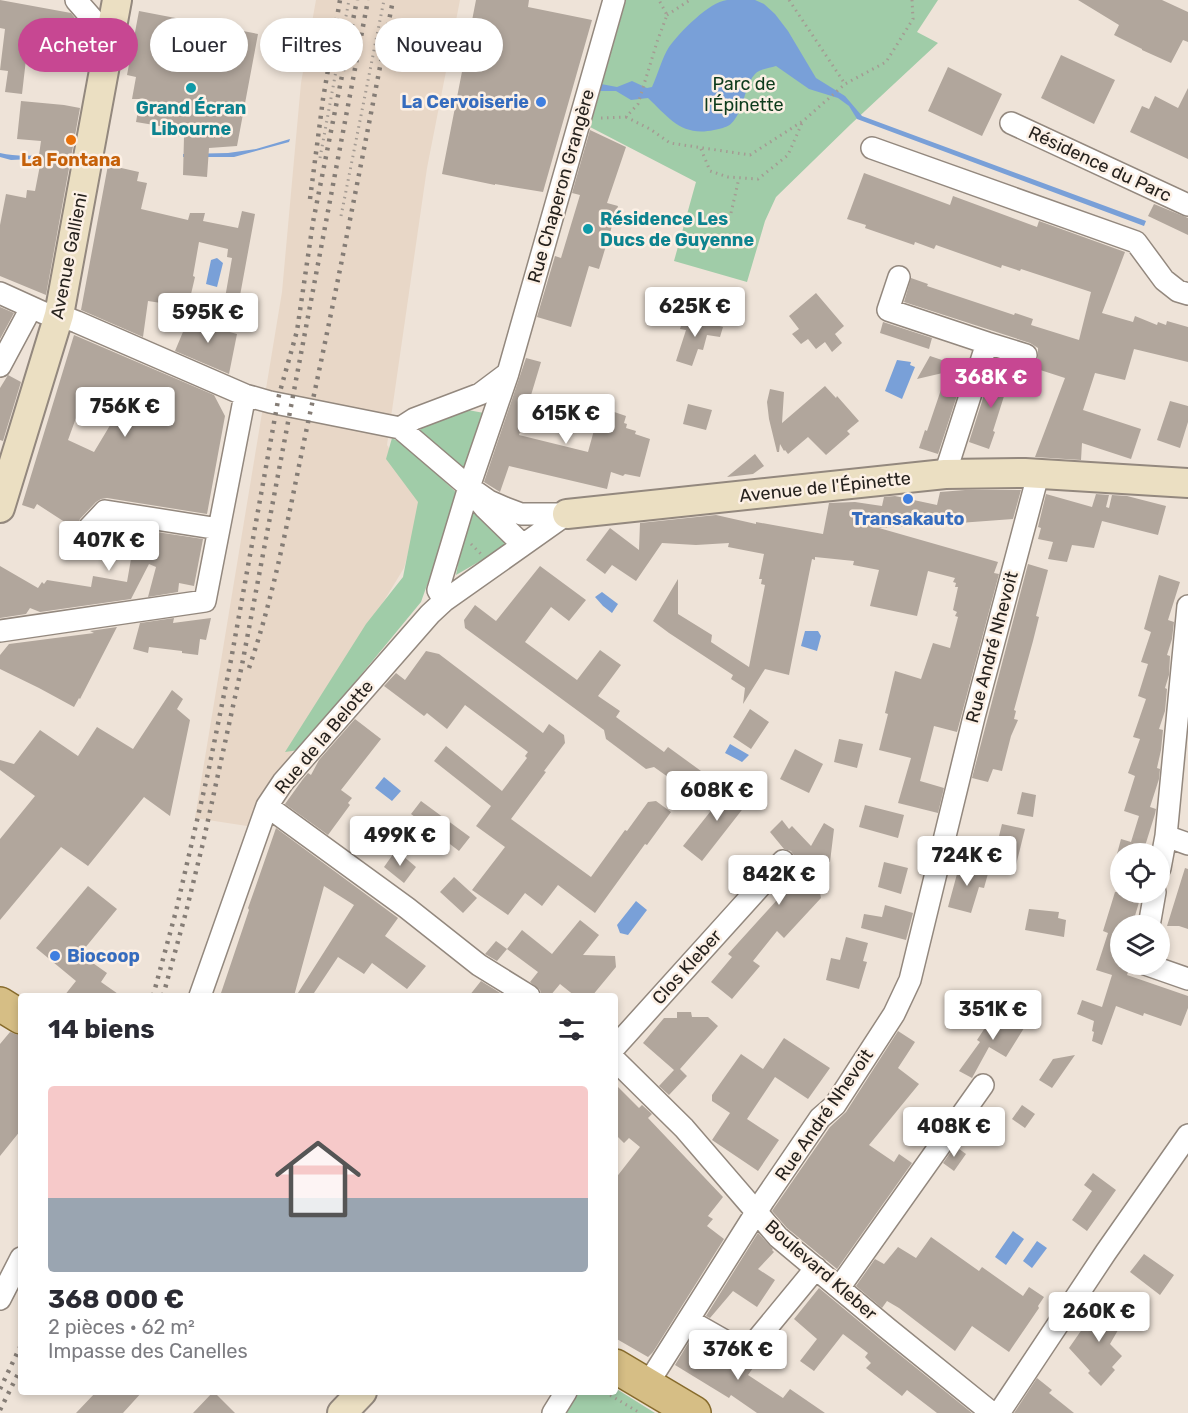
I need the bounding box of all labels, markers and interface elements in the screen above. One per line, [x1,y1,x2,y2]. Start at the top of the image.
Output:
chip: Acheter [18,18,138,72]
chip: Louer [150,18,248,72]
chip: Filtres [260,18,363,72]
chip: Nouveau [375,18,503,72]
park label: Parc de l'Épinette [704,73,784,116]
marker: Grand Écran Libourne [184,81,198,95]
street label: Rue Chaperon Grangère [523,87,599,285]
place label: La Cervoiserie [401,91,529,113]
marker: La Cervoiserie [534,95,548,109]
place label: Grand Écran Libourne [136,97,246,140]
street label: Résidence du Parc [1025,121,1175,207]
marker: La Fontana [64,133,78,147]
place label: La Fontana [21,149,121,171]
street label: Avenue Gallieni [46,191,92,321]
place label: Résidence Les Ducs de Guyenne [600,208,754,251]
marker: Résidence Les Ducs de Guyenne [581,222,595,236]
pin: 625K € [646,287,744,338]
pin: 595K € [159,293,257,344]
text: 625K € [659,294,731,318]
text: 595K € [172,300,244,324]
pin: 368K € [942,358,1040,409]
text: 368K € [955,365,1027,389]
pin: 756K € [76,387,174,438]
text: 756K € [90,394,160,418]
pin: 615K € [517,394,615,445]
text: 615K € [532,401,600,425]
street label: Avenue de l'Épinette [738,467,912,507]
marker: Transakauto [901,492,915,506]
place label: Transakauto [851,508,965,530]
pin: 407K € [60,521,158,572]
text: 407K € [73,528,145,552]
street label: Rue André Nhevoit [961,569,1023,725]
street label: Rue de la Belotte [270,676,378,798]
pin: 608K € [668,771,766,822]
text: 608K € [680,778,754,802]
pin: 499K € [351,816,449,867]
text: 499K € [364,823,436,847]
pin: 724K € [918,836,1016,887]
text: 724K € [931,843,1003,867]
map controls [1110,843,1170,975]
button: locate [1110,843,1170,903]
pin: 842K € [730,855,828,906]
text: 842K € [742,862,816,886]
button: layers [1110,915,1170,975]
street label: Clos Kleber [648,925,726,1009]
place label: Biocoop [67,945,140,967]
marker: Biocoop [48,949,62,963]
pin: 351K € [944,990,1042,1041]
text: 351K € [958,997,1028,1021]
icon: filters [555,1013,588,1046]
text: 14 biens [48,1014,155,1045]
street label: Rue André Nhevoit [770,1045,878,1185]
pin: 408K € [905,1107,1003,1158]
text: 408K € [917,1114,991,1138]
icon: home [264,1125,372,1233]
street label: Boulevard Kleber [760,1215,882,1325]
text: 368 000 € [48,1284,184,1315]
pin: 260K € [1050,1292,1148,1343]
text: 260K € [1063,1299,1135,1323]
text: 2 pièces · 62 m² [48,1315,195,1339]
pin: 376K € [689,1330,787,1381]
text: 376K € [703,1337,773,1361]
text: Impasse des Canelles [48,1339,248,1363]

